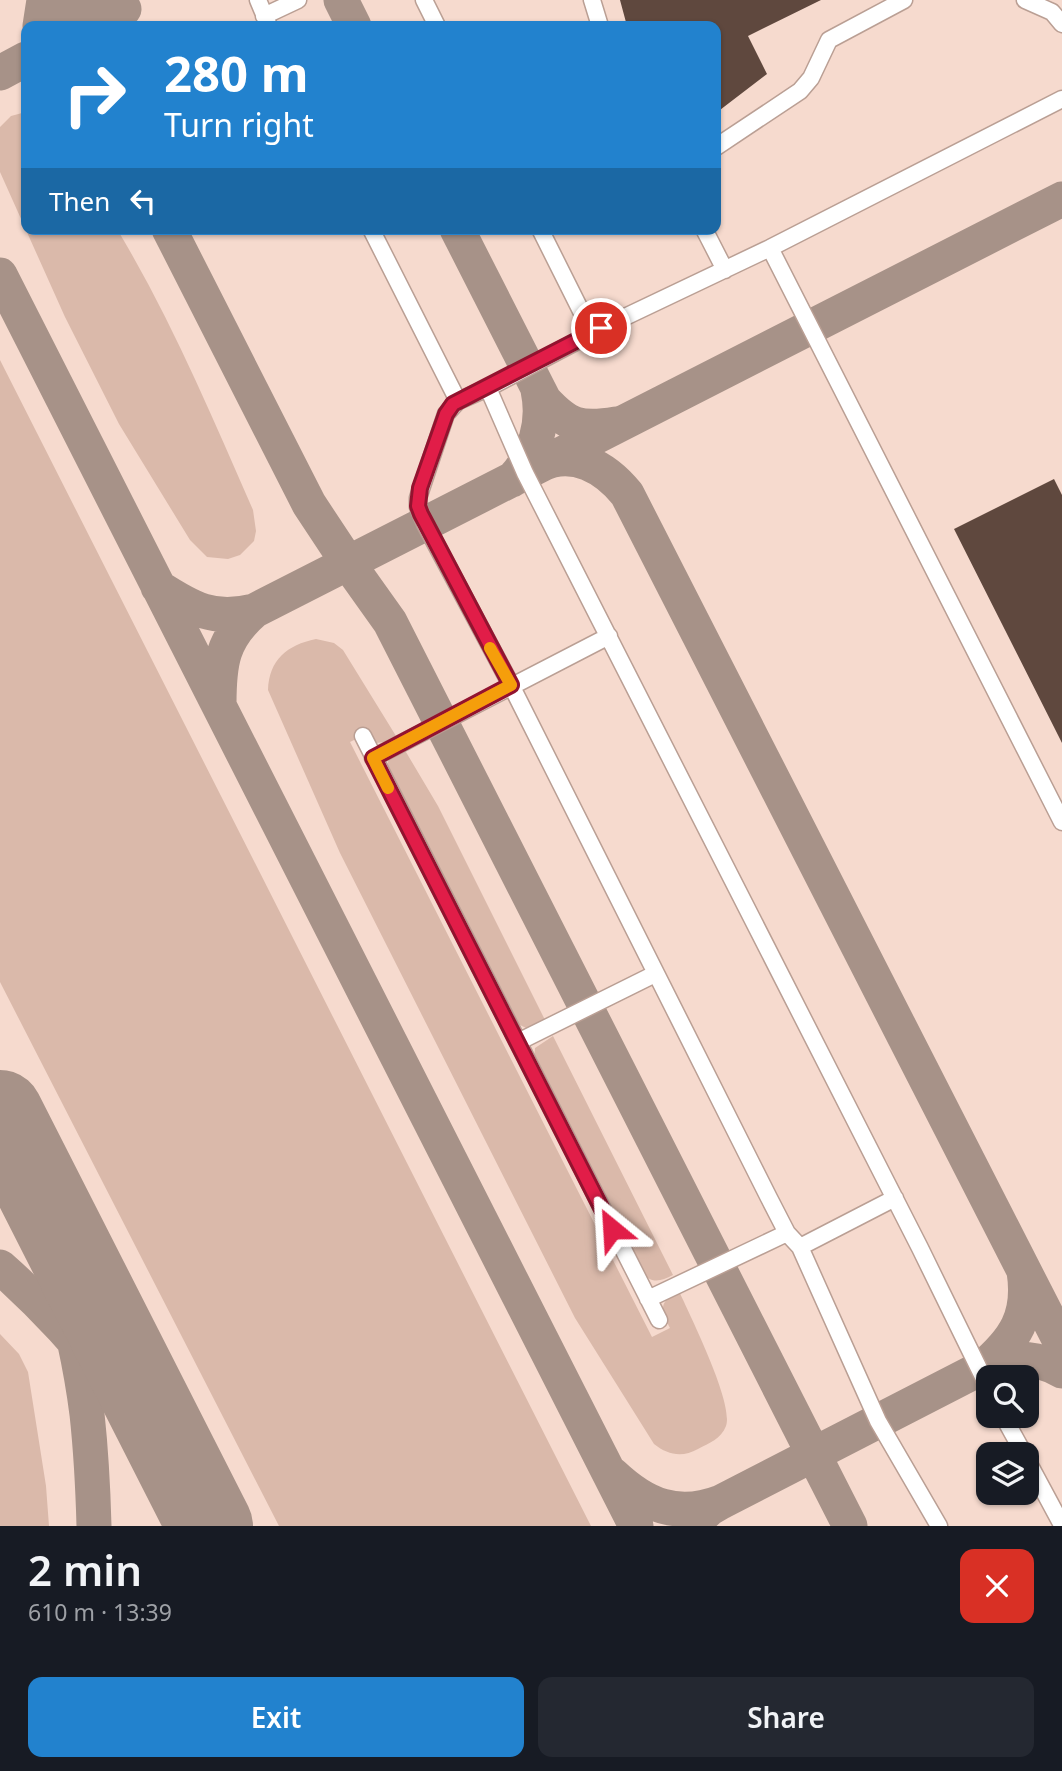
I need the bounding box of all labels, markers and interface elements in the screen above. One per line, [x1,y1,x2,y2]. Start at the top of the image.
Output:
text: 280 m [164,40,309,106]
icon: right [49,49,140,140]
text: Turn right [164,103,314,146]
icon: left [124,182,162,220]
text: Then [49,183,110,219]
pin [571,298,631,358]
icon: arrive [582,309,620,347]
position arrow [575,1192,649,1266]
map controls [976,1365,1039,1505]
button: search [976,1365,1039,1428]
button: layers [976,1442,1039,1505]
text: 2 min [28,1541,142,1598]
button: close [960,1549,1034,1623]
text: 610 m · 13:39 [28,1596,172,1628]
button: Exit [28,1677,524,1757]
button: Share [538,1677,1034,1757]

